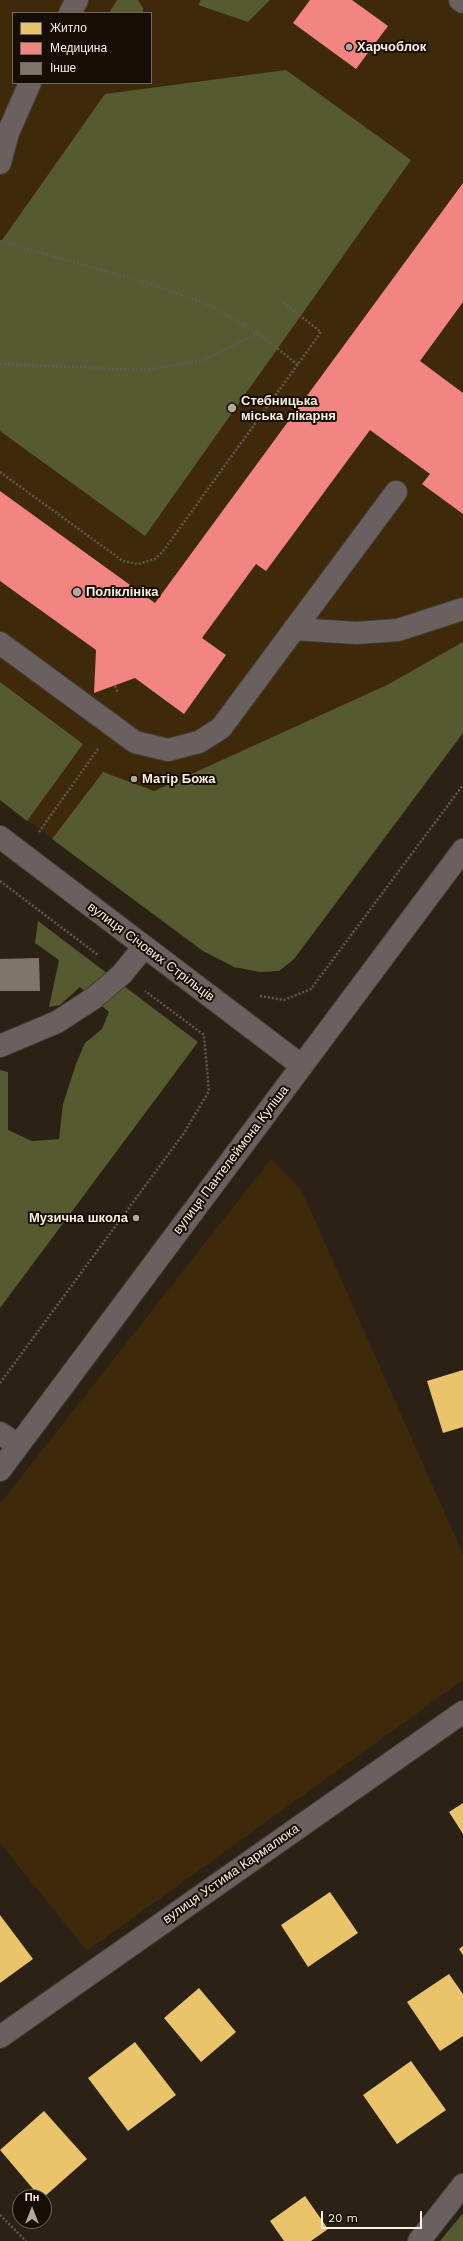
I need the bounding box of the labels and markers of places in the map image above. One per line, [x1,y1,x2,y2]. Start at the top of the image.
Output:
place label: Харчоблок [357,39,426,55]
marker: Харчоблок [344,42,354,52]
place label: Стебницька міська лікарня [241,393,336,424]
marker: Стебницька міська лікарня [226,402,238,414]
place label: Поліклініка [86,584,159,600]
marker: Поліклініка [71,586,83,598]
place label: Матір Божа [142,771,216,787]
marker: Матір Божа [129,774,139,784]
place label: Музична школа [29,1210,128,1226]
marker: Музична школа [131,1213,141,1223]

